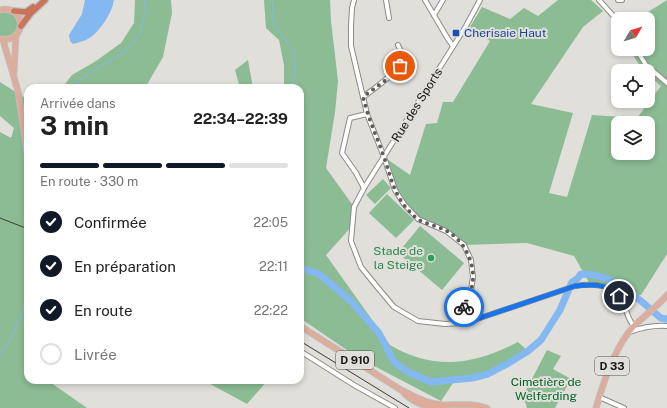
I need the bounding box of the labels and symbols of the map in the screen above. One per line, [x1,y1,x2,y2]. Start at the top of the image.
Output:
north arrow [611,12,655,56]
place label: Cherisaie Haut [464,26,547,40]
marker: Cherisaie Haut [451,28,461,38]
pin [383,49,417,83]
street label: Rue des Sports [389,65,445,145]
place label: Stade de la Steige [373,244,423,272]
marker: Stade de la Steige [426,253,436,263]
pin [602,279,636,313]
courier [444,287,484,327]
road number: D 910 [336,351,374,369]
road number: D 33 [595,357,629,375]
park label: Cimetière de Welferding [511,375,582,403]

